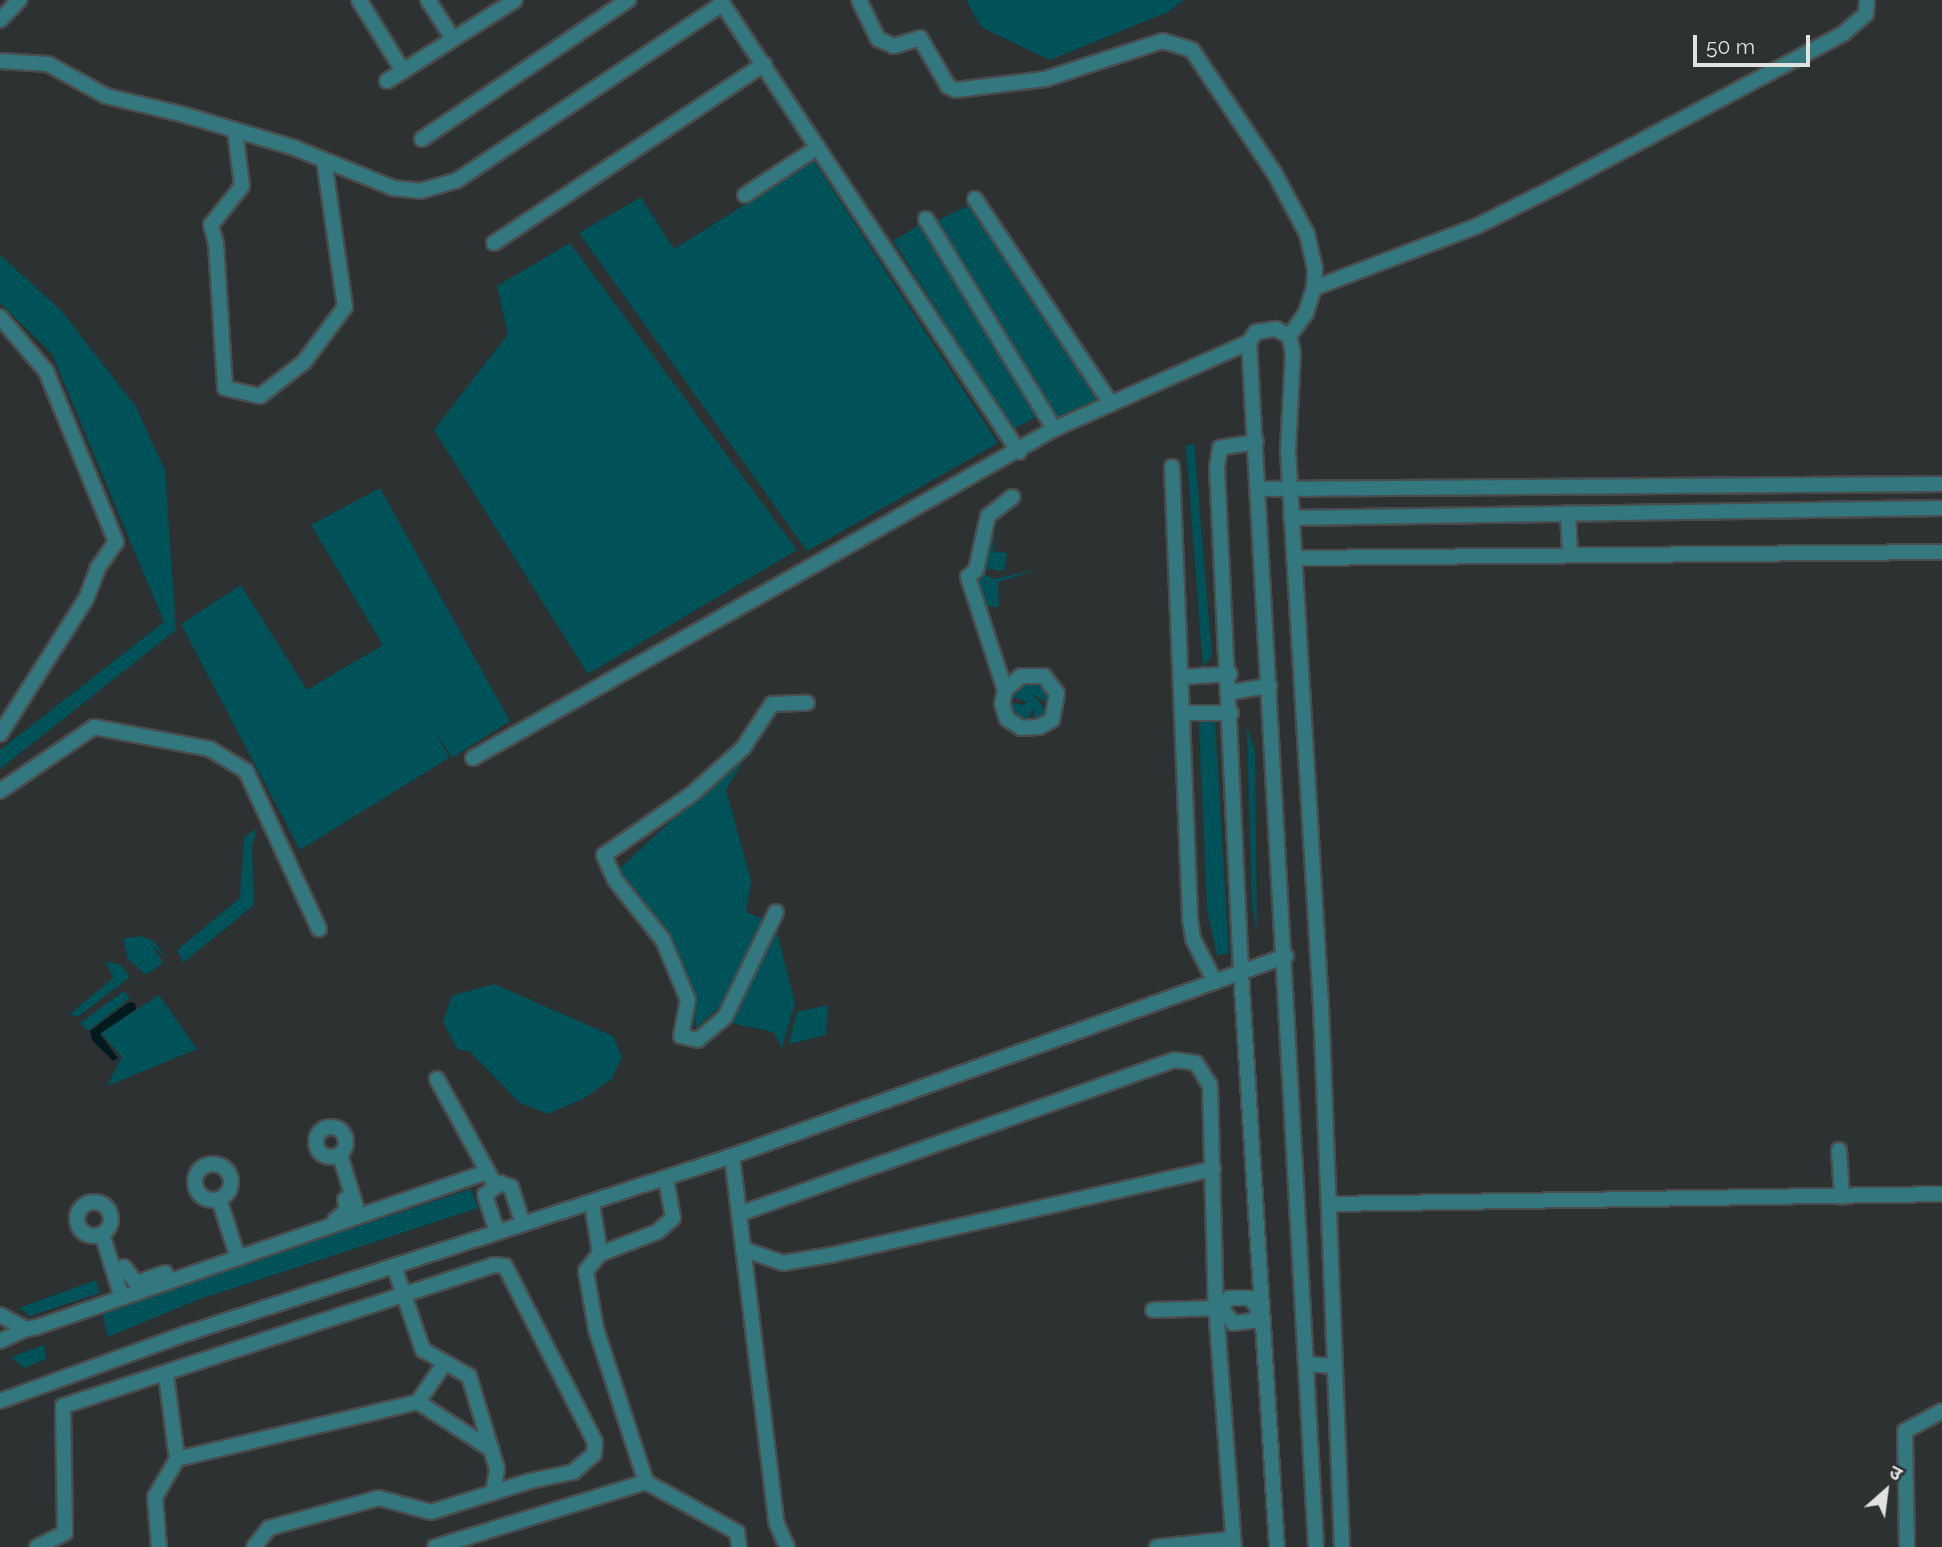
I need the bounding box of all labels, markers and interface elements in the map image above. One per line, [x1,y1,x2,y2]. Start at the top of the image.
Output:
scale bar [1697,21,1814,65]
text: 50 m [1706,34,1755,59]
north arrow [1851,1456,1921,1526]
text: उ [1886,1460,1906,1485]

